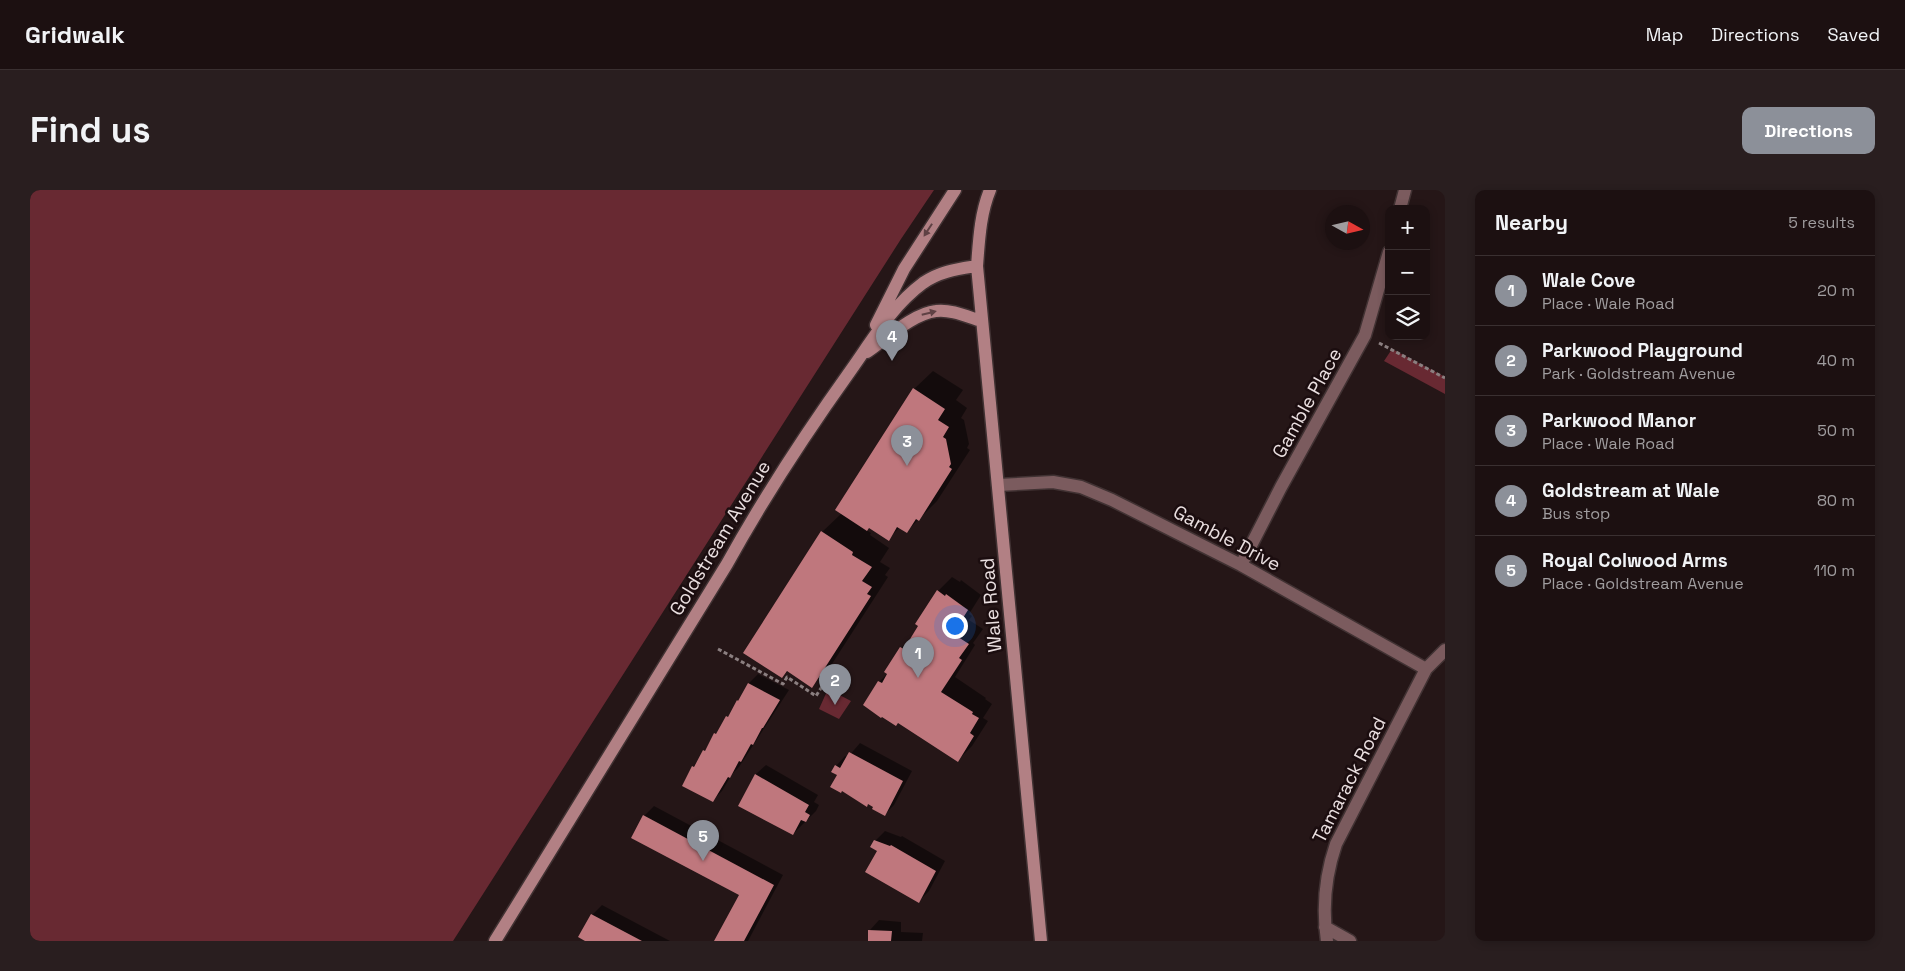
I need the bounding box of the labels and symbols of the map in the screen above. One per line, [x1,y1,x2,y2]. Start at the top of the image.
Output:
north arrow [1325,205,1370,250]
one-way arrow [924,224,933,237]
one-way arrow [921,309,936,317]
pin: 4 [876,320,908,361]
street label: Gamble Place [1266,344,1348,462]
pin: 3 [891,425,923,466]
street label: Goldstream Avenue [664,456,776,620]
street label: Gamble Drive [1169,499,1285,577]
street label: Wale Road [974,557,1008,653]
your location [942,613,968,639]
pin: 1 [902,637,934,678]
pin: 2 [819,664,851,705]
street label: Tamarack Road [1306,713,1392,847]
pin: 5 [687,820,719,861]

